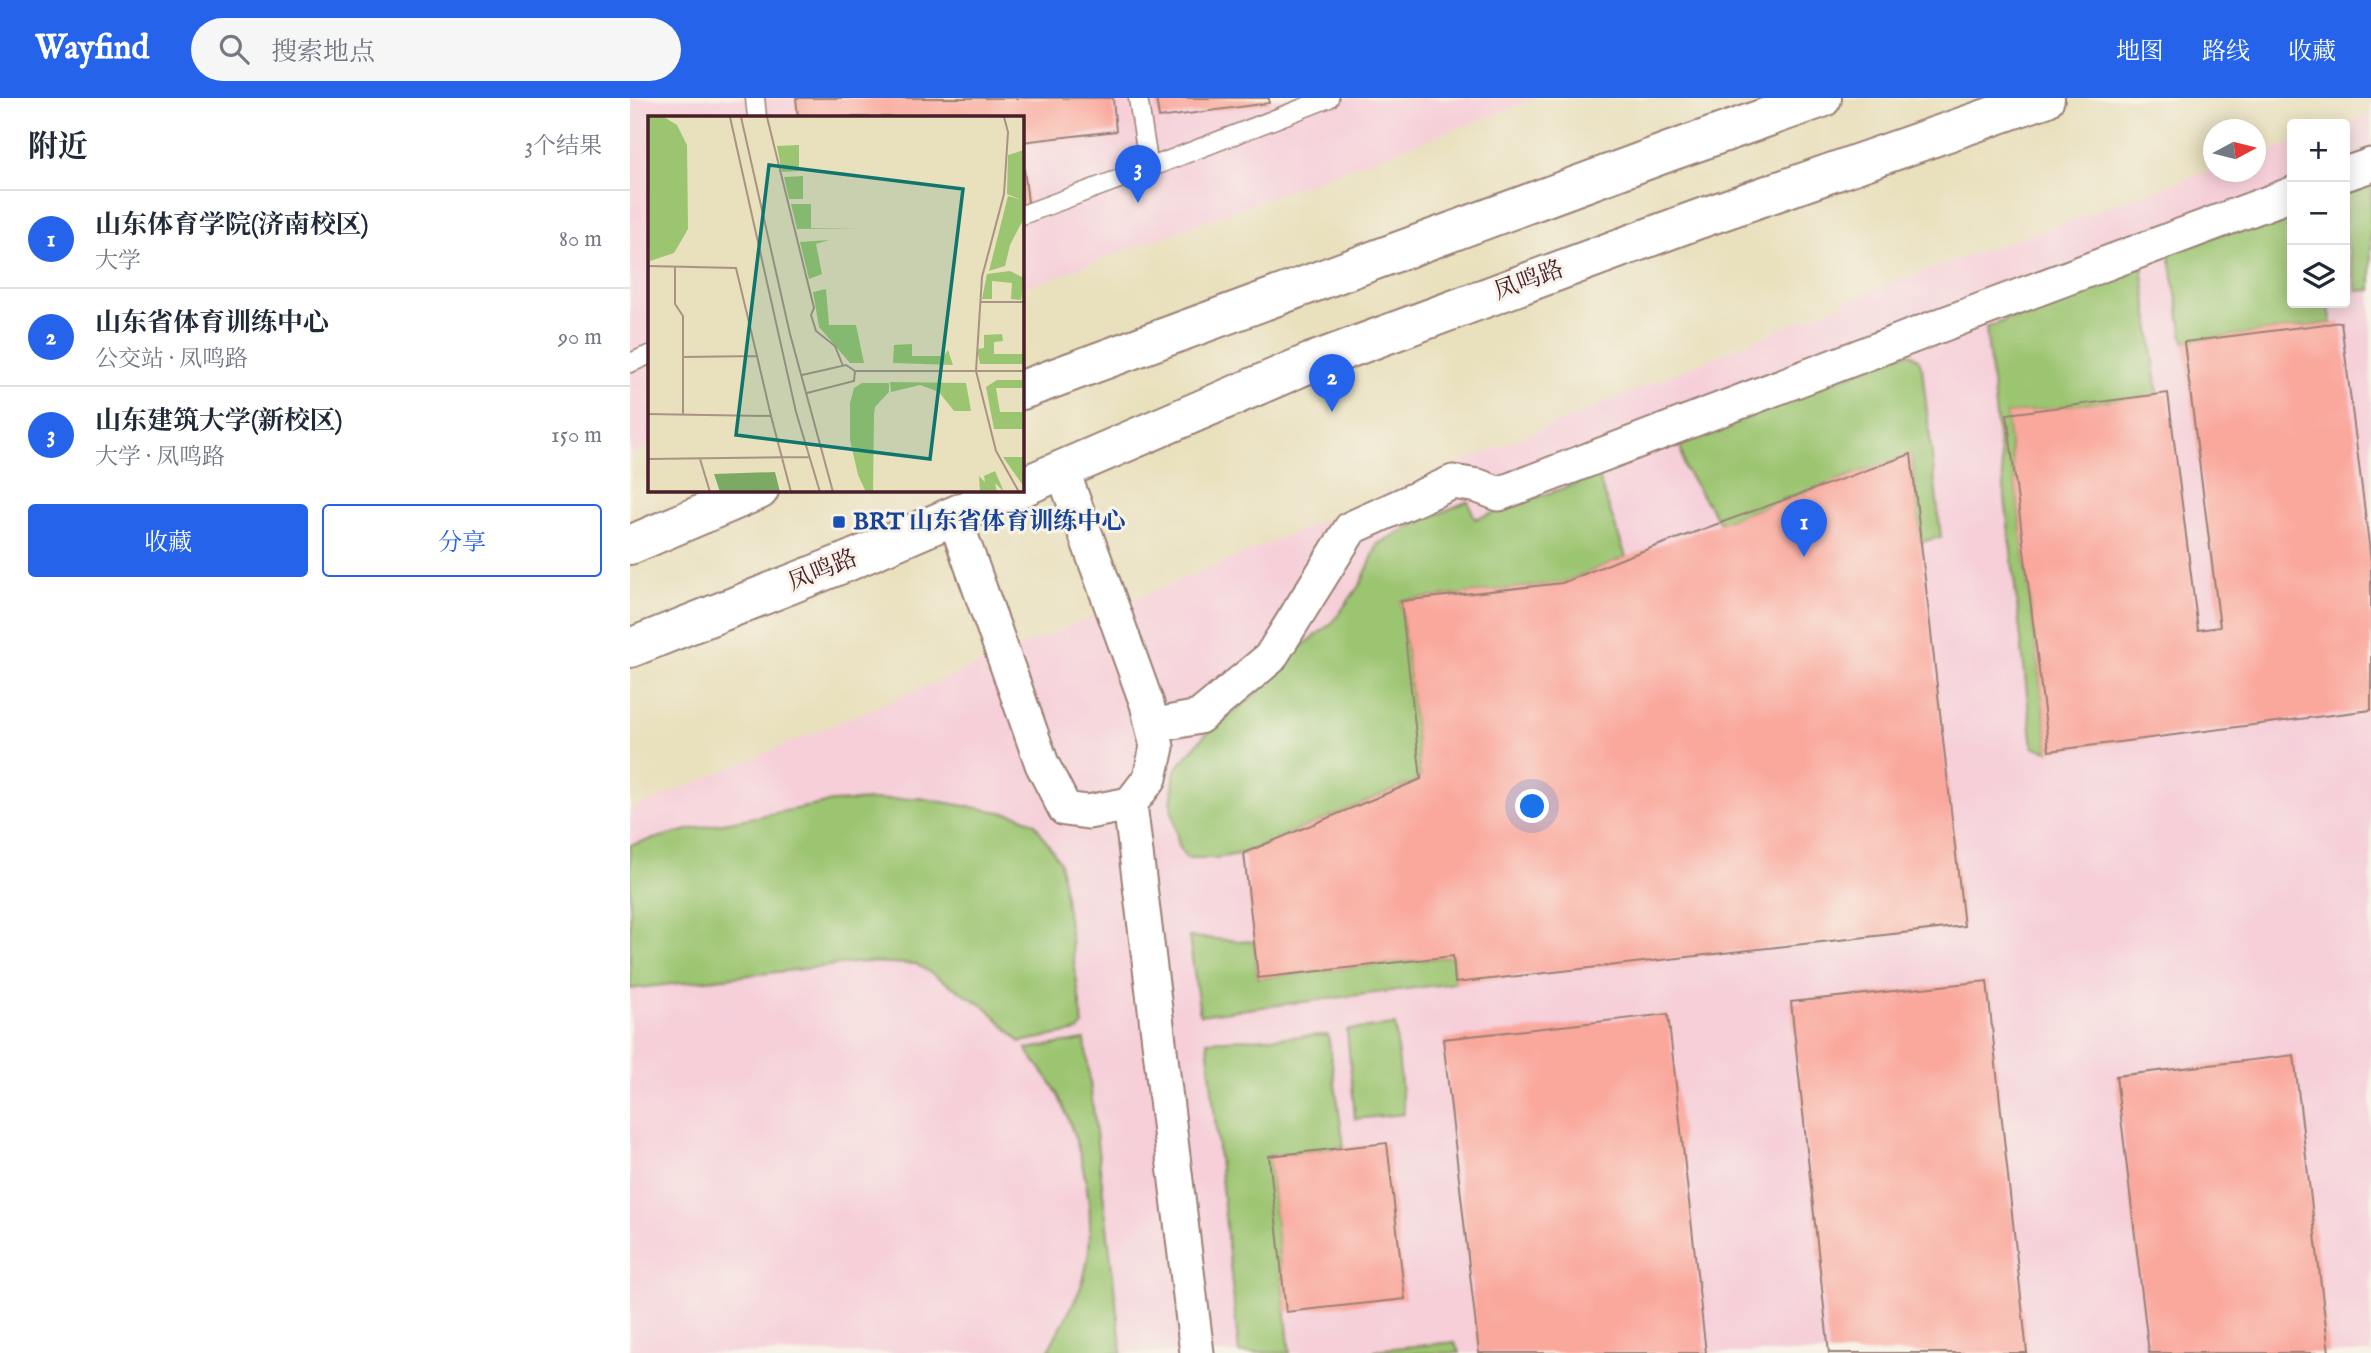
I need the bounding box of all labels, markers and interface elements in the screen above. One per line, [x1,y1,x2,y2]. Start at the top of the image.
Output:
search box [191,18,681,81]
text: Wayfind [35,28,149,70]
icon: search [215,30,253,68]
text: 搜索地点 [271,36,375,69]
text: 地图 [2116,37,2164,68]
text: 路线 [2202,37,2250,68]
text: 收藏 [2288,37,2336,68]
inset map [648,116,1024,492]
north arrow [2203,119,2266,182]
map controls [2287,119,2350,308]
button: + [2287,119,2350,182]
text: 附近 [28,129,88,167]
text: 3个结果 [524,132,602,161]
pin: 3 [1115,145,1161,203]
button: − [2287,182,2350,245]
text: 山东体育学院(济南校区) [95,209,368,242]
text: 1 [47,225,55,254]
text: 80 m [559,225,602,254]
button: layers [2287,245,2350,308]
text: 大学 [95,247,141,276]
street label: 凤鸣路 [1490,254,1568,308]
text: 山东省体育训练中心 [95,307,329,340]
text: 2 [46,323,56,352]
text: 90 m [558,323,602,352]
text: 公交站 · 凤鸣路 [95,345,248,374]
pin: 2 [1309,354,1355,412]
text: 山东建筑大学(新校区) [95,405,342,438]
text: 3 [47,421,55,450]
text: 150 m [551,421,602,450]
text: 大学 · 凤鸣路 [95,443,225,472]
pin: 1 [1781,499,1827,557]
button: 收藏 [28,504,308,577]
button: 分享 [322,504,602,577]
place label: BRT 山东省体育训练中心 [853,507,1125,538]
marker: BRT 山东省体育训练中心 [831,514,847,530]
street label: 凤鸣路 [784,543,862,599]
your location [1515,789,1549,823]

